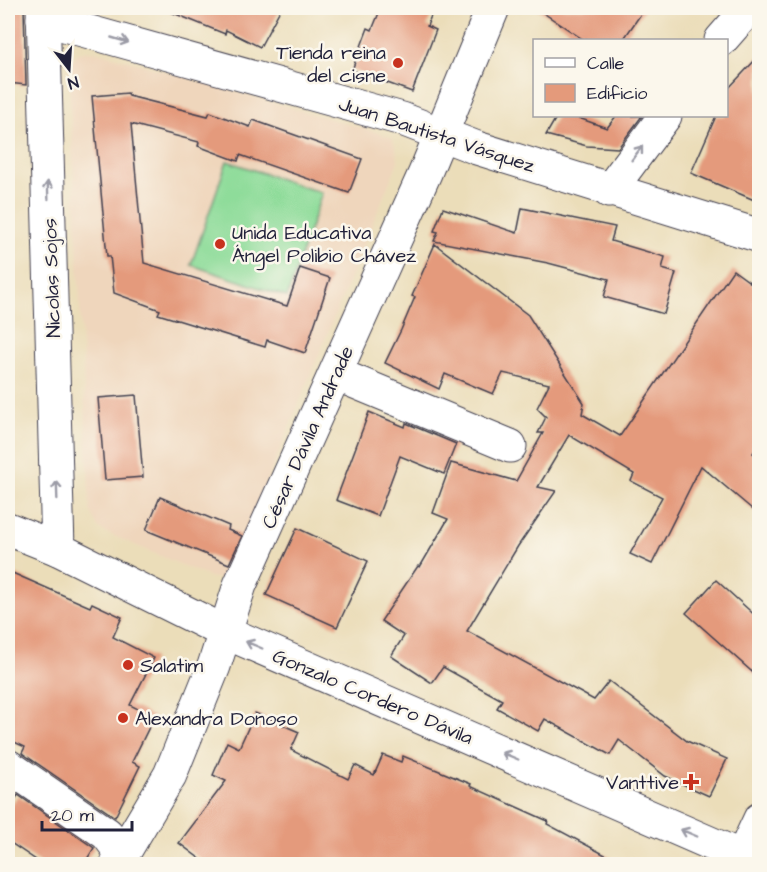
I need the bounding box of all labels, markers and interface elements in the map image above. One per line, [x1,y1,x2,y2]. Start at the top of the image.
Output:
one-way arrow [110,35,129,47]
north arrow [39,39,99,99]
place label: Tienda reina del cisne [276,39,386,90]
legend [533,39,728,117]
text: Calle [587,51,625,76]
marker: Tienda reina del cisne [391,56,405,70]
text: N [65,70,81,94]
text: Edificio [587,81,647,106]
street label: Juan Bautista Vásquez [335,90,538,180]
one-way arrow [631,146,643,162]
one-way arrow [42,181,54,201]
street label: Nicolas Sojos [36,218,68,338]
place label: Unida Educativa Ángel Polibio Chávez [232,219,416,271]
marker: Unida Educativa Ángel Polibio Chávez [213,237,227,251]
street label: César Dávila Andrade [255,341,361,533]
one-way arrow [51,481,62,501]
one-way arrow [246,639,264,650]
street label: Gonzalo Cordero Dávila [268,642,477,752]
place label: Salatim [140,652,203,680]
marker: Salatim [121,658,135,672]
place label: Alexandra Donoso [135,705,298,733]
marker: Alexandra Donoso [116,711,130,725]
one-way arrow [502,749,520,761]
place label: Vanttive [606,769,679,797]
marker: Vanttive [684,775,698,789]
scale bar [42,794,132,832]
text: 20 m [51,803,94,828]
one-way arrow [681,827,699,838]

